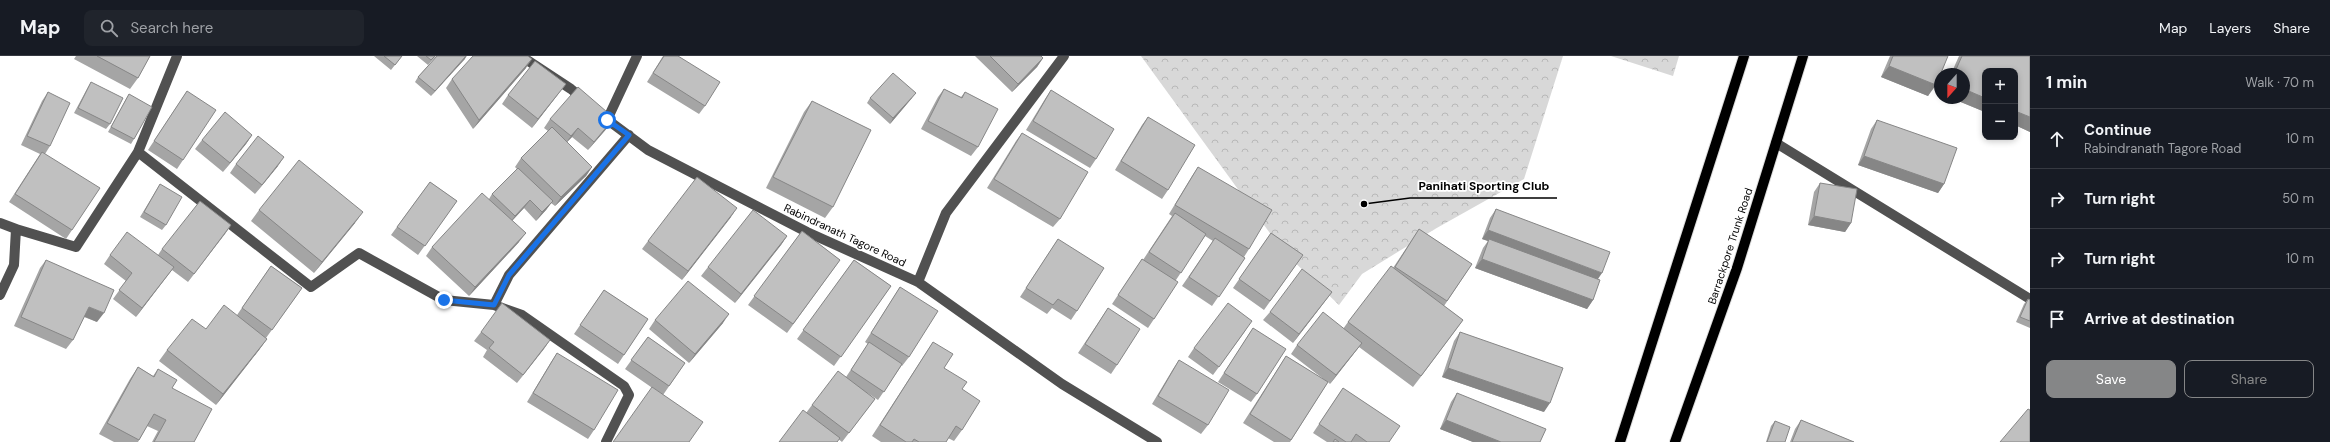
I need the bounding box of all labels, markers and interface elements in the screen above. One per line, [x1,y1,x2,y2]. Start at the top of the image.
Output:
search box [84,10,364,46]
text: Map [20,15,60,40]
icon: search [98,17,120,39]
text: Search here [130,18,213,38]
text: Map [2159,19,2187,37]
text: Layers [2209,19,2251,37]
text: Share [2273,19,2310,37]
north arrow [1934,68,1970,104]
map controls [1982,68,2018,140]
button: + [1982,68,2018,104]
text: 1 min [2046,71,2087,93]
text: Walk · 70 m [2245,74,2314,91]
button: − [1982,104,2018,140]
route start [598,111,616,129]
text: Continue [2084,120,2152,140]
icon: ahead [2046,128,2068,150]
text: 10 m [2286,130,2314,147]
text: Rabindranath Tagore Road [2084,140,2242,157]
callout: Panihati Sporting Club [1410,174,1557,198]
text: Panihati Sporting Club [1419,178,1550,194]
street label: Barrackpore Trunk Road [1705,186,1755,306]
icon: right [2046,188,2068,210]
text: Turn right [2084,189,2155,209]
text: 50 m [2282,190,2314,207]
street label: Rabindranath Tagore Road [782,200,908,270]
icon: right [2046,248,2068,270]
text: Turn right [2084,249,2155,269]
text: 10 m [2286,250,2314,267]
route end [435,291,453,309]
icon: arrive [2046,308,2068,330]
text: Arrive at destination [2084,309,2235,329]
button: Save [2046,360,2176,398]
button: Share [2184,360,2314,398]

